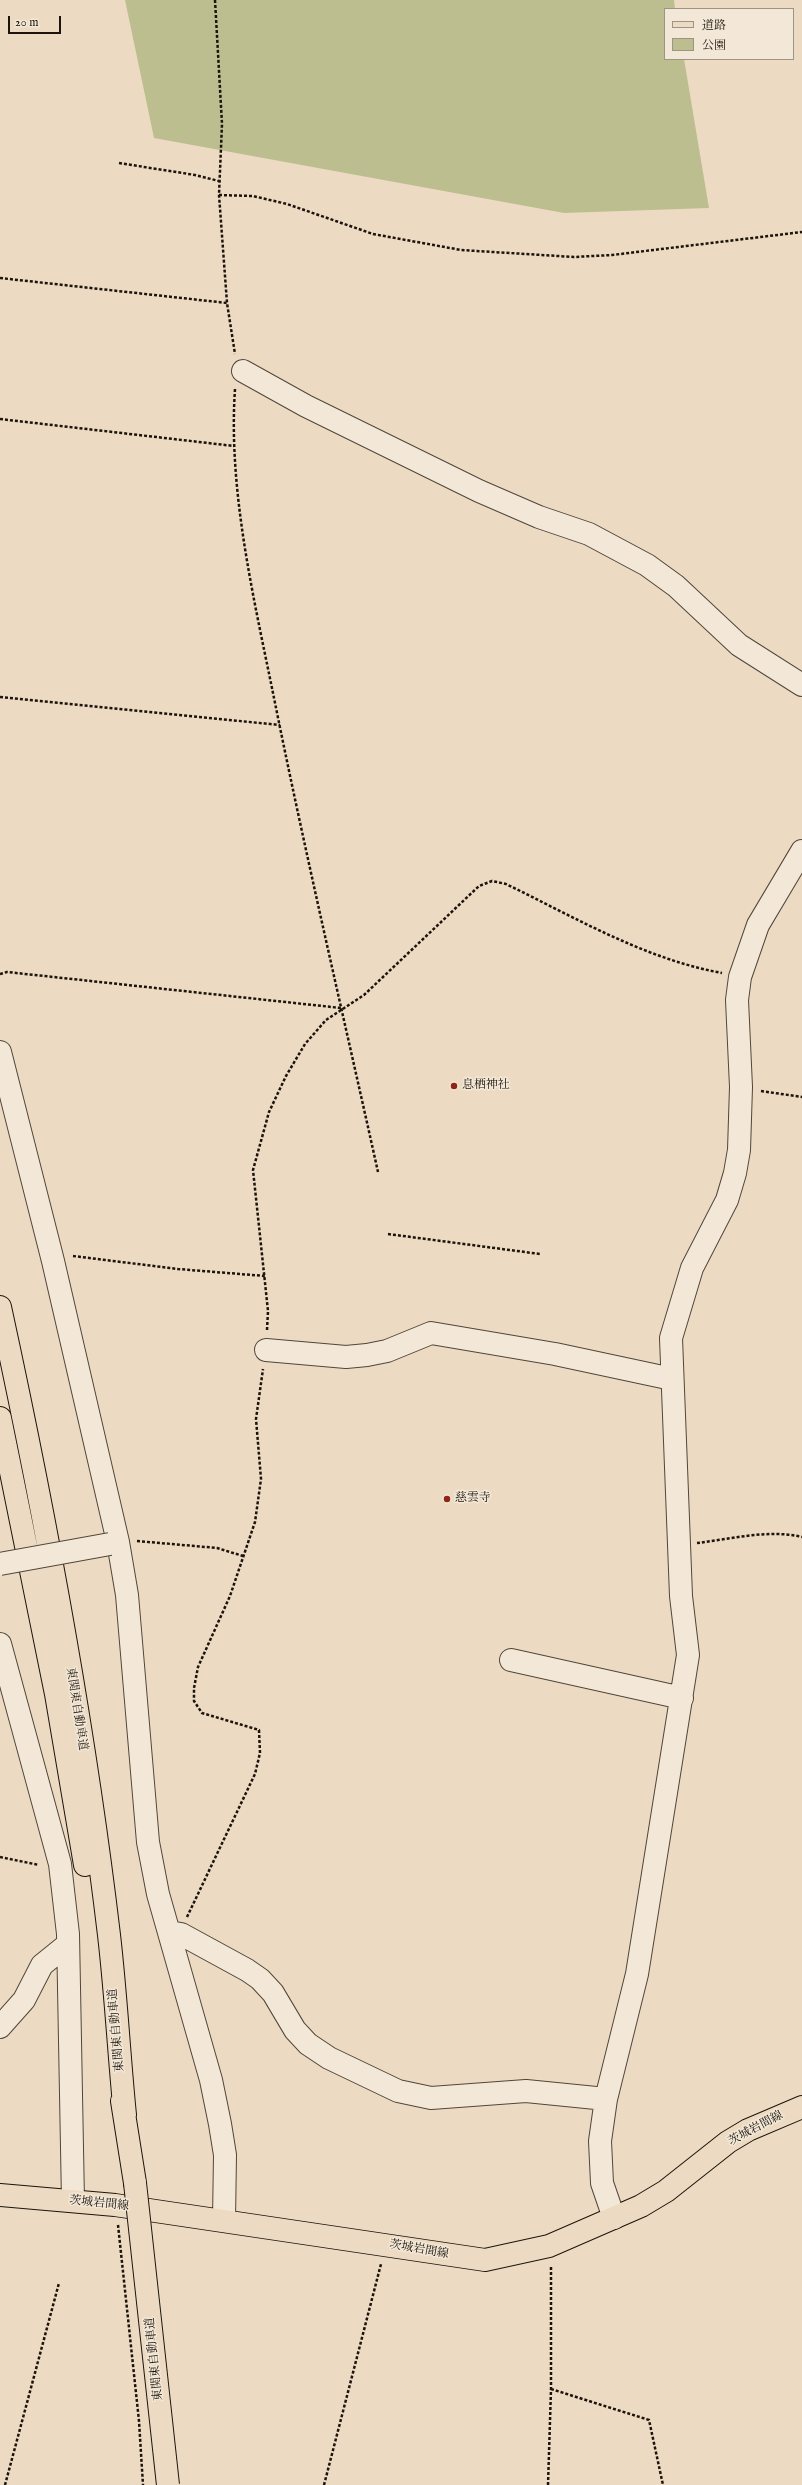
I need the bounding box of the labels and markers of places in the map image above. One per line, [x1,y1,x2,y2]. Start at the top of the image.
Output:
place label: 息栖神社 [462,1079,510,1093]
marker: 息栖神社 [449,1081,459,1091]
place label: 慈雲寺 [455,1492,491,1506]
marker: 慈雲寺 [442,1494,452,1504]

